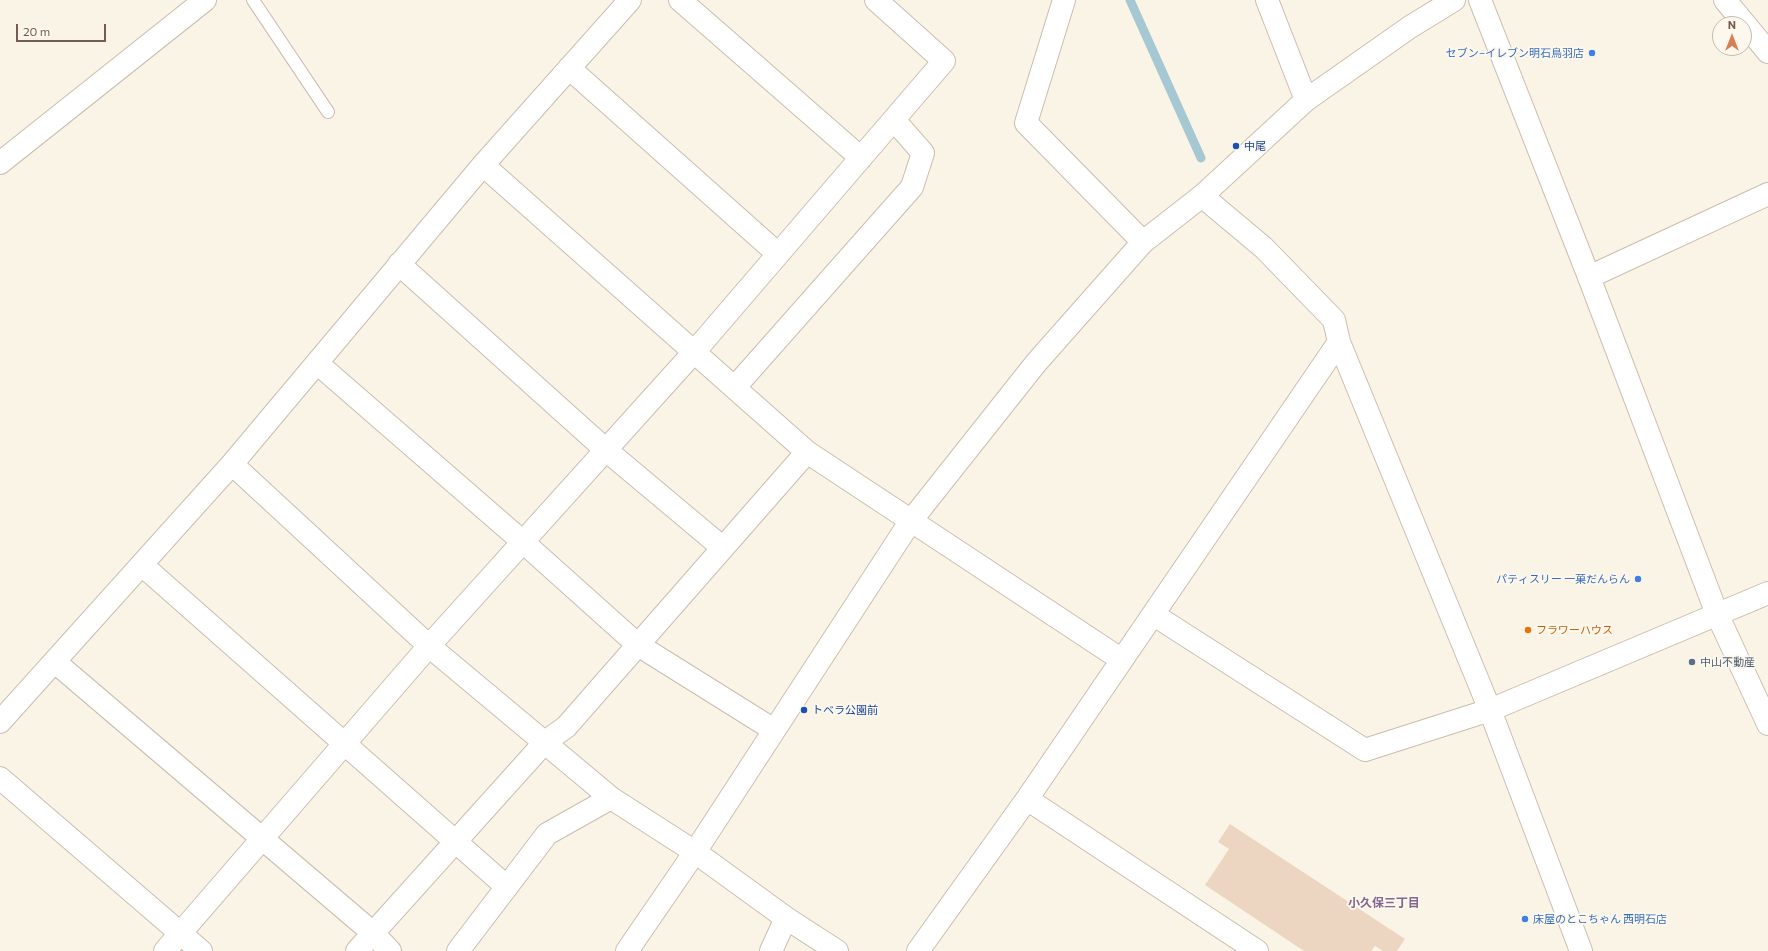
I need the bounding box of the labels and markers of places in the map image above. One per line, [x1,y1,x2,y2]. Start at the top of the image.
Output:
place label: セブン−イレブン明石鳥羽店 [1446,46,1584,60]
marker: セブン−イレブン明石鳥羽店 [1587,48,1597,58]
place label: 中尾 [1244,139,1266,153]
marker: 中尾 [1231,141,1241,151]
place label: パティスリー 一菓だんらん [1496,572,1630,586]
marker: パティスリー 一菓だんらん [1633,574,1643,584]
place label: フラワーハウス [1536,623,1613,637]
marker: フラワーハウス [1523,625,1533,635]
place label: 中山不動産 [1700,655,1755,669]
marker: 中山不動産 [1687,657,1697,667]
place label: トベラ公園前 [812,703,878,717]
marker: トベラ公園前 [799,705,809,715]
place label: 床屋のとこちゃん 西明石店 [1533,912,1667,926]
marker: 床屋のとこちゃん 西明石店 [1520,914,1530,924]

